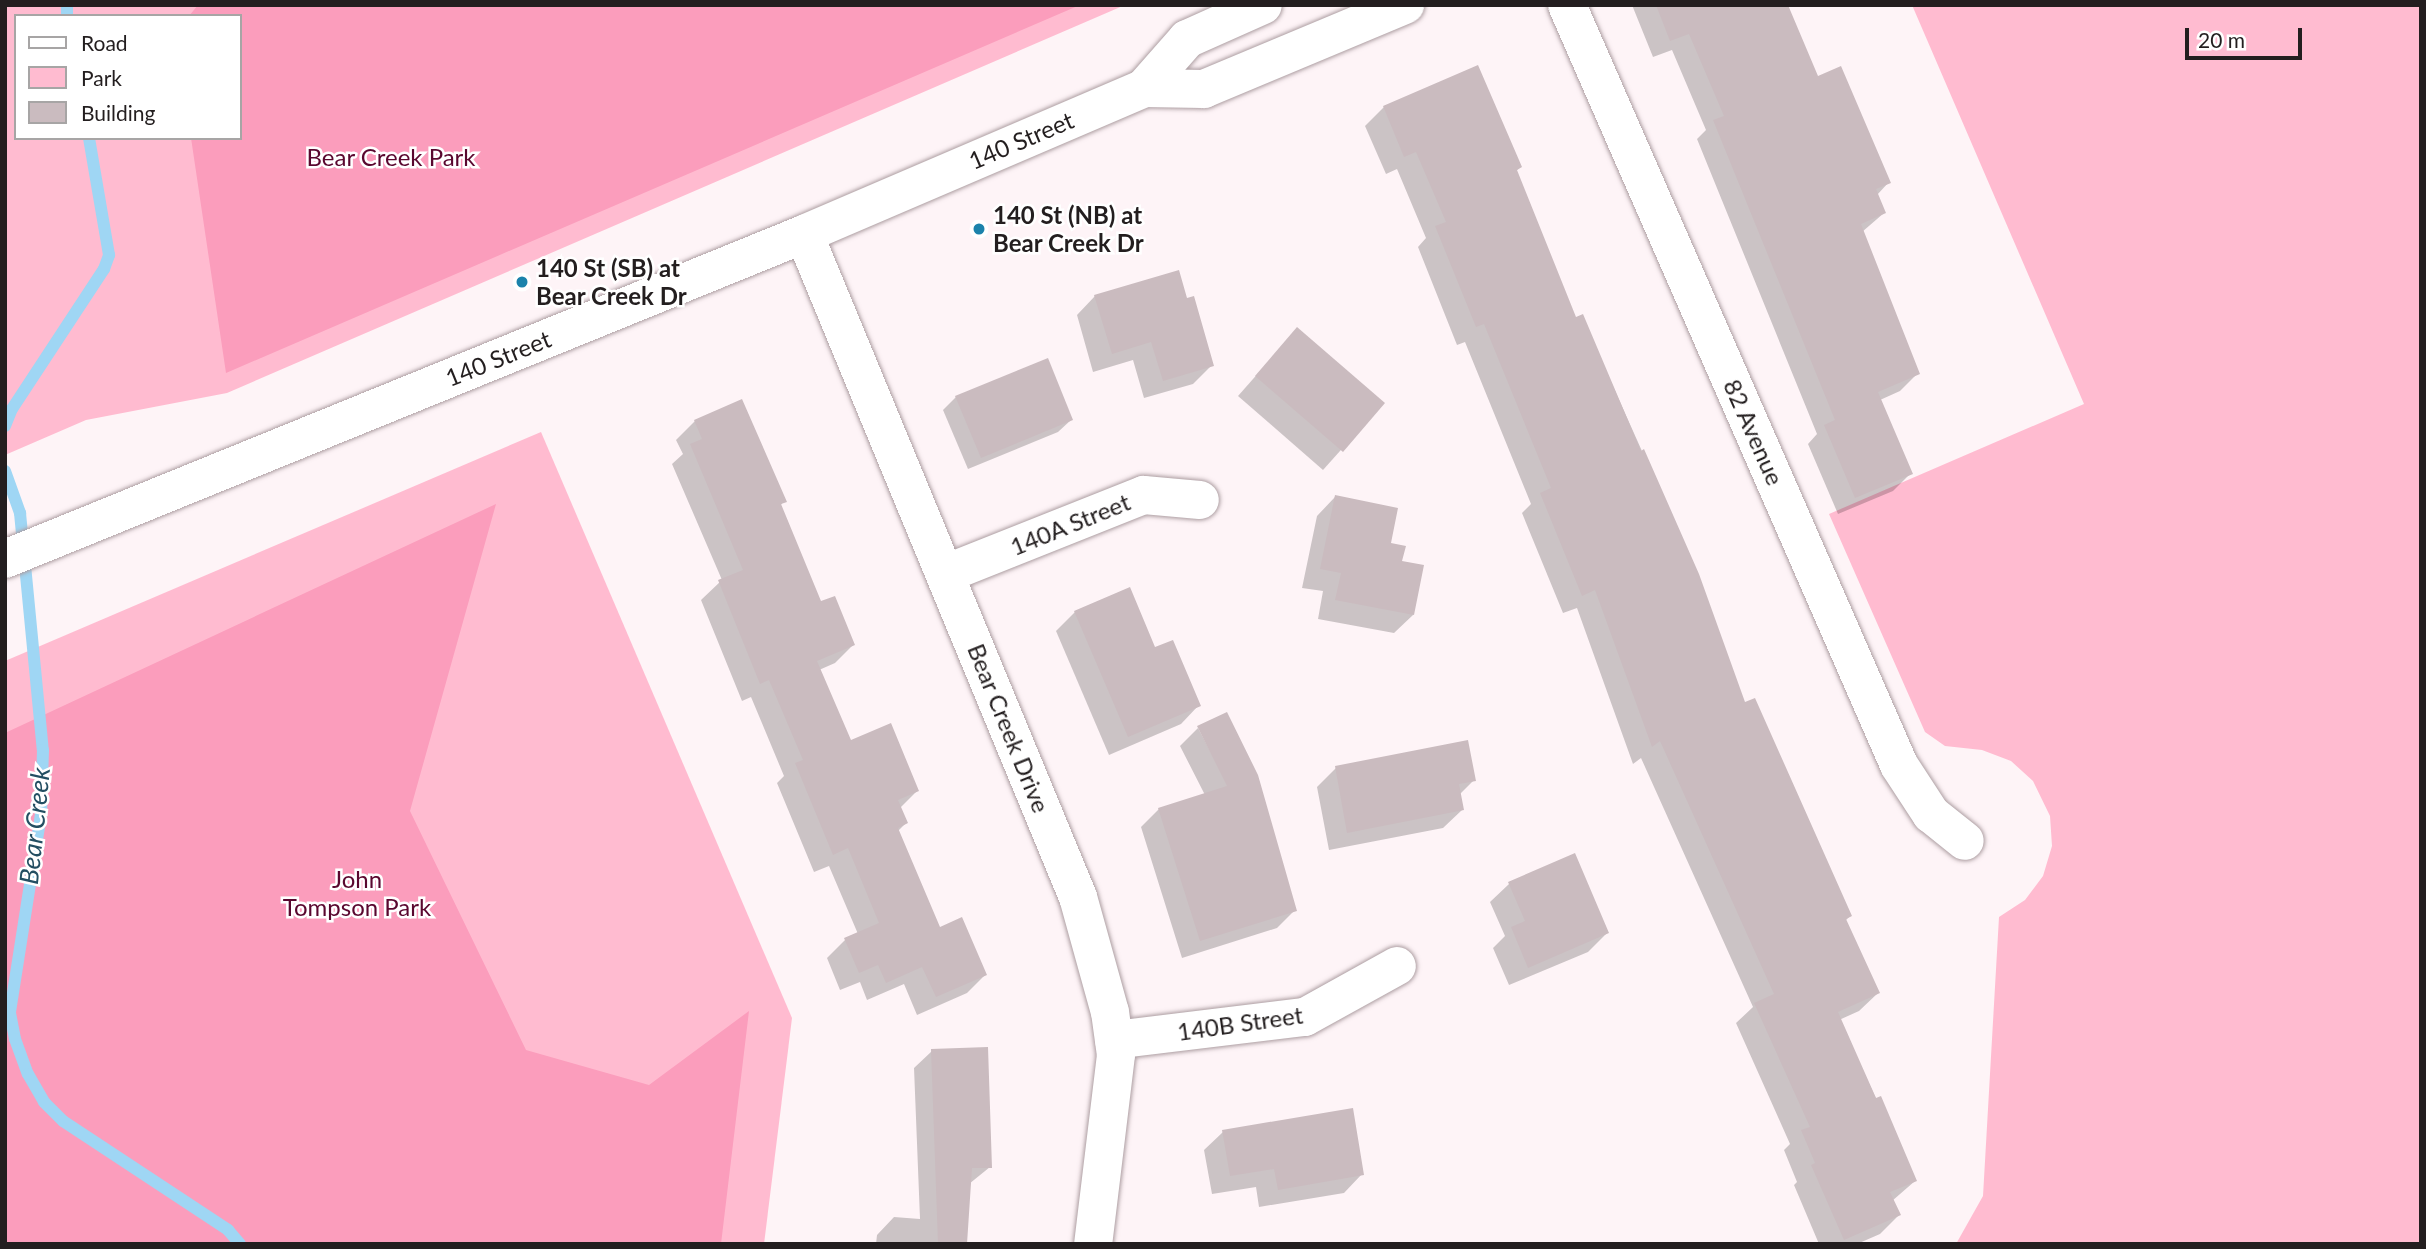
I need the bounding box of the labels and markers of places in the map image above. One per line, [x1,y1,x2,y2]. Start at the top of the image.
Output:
place label: 140 St (NB) at Bear Creek Dr [993,201,1144,257]
marker: 140 St (NB) at Bear Creek Dr [971,221,987,237]
place label: 140 St (SB) at Bear Creek Dr [536,254,687,310]
marker: 140 St (SB) at Bear Creek Dr [514,274,530,290]

